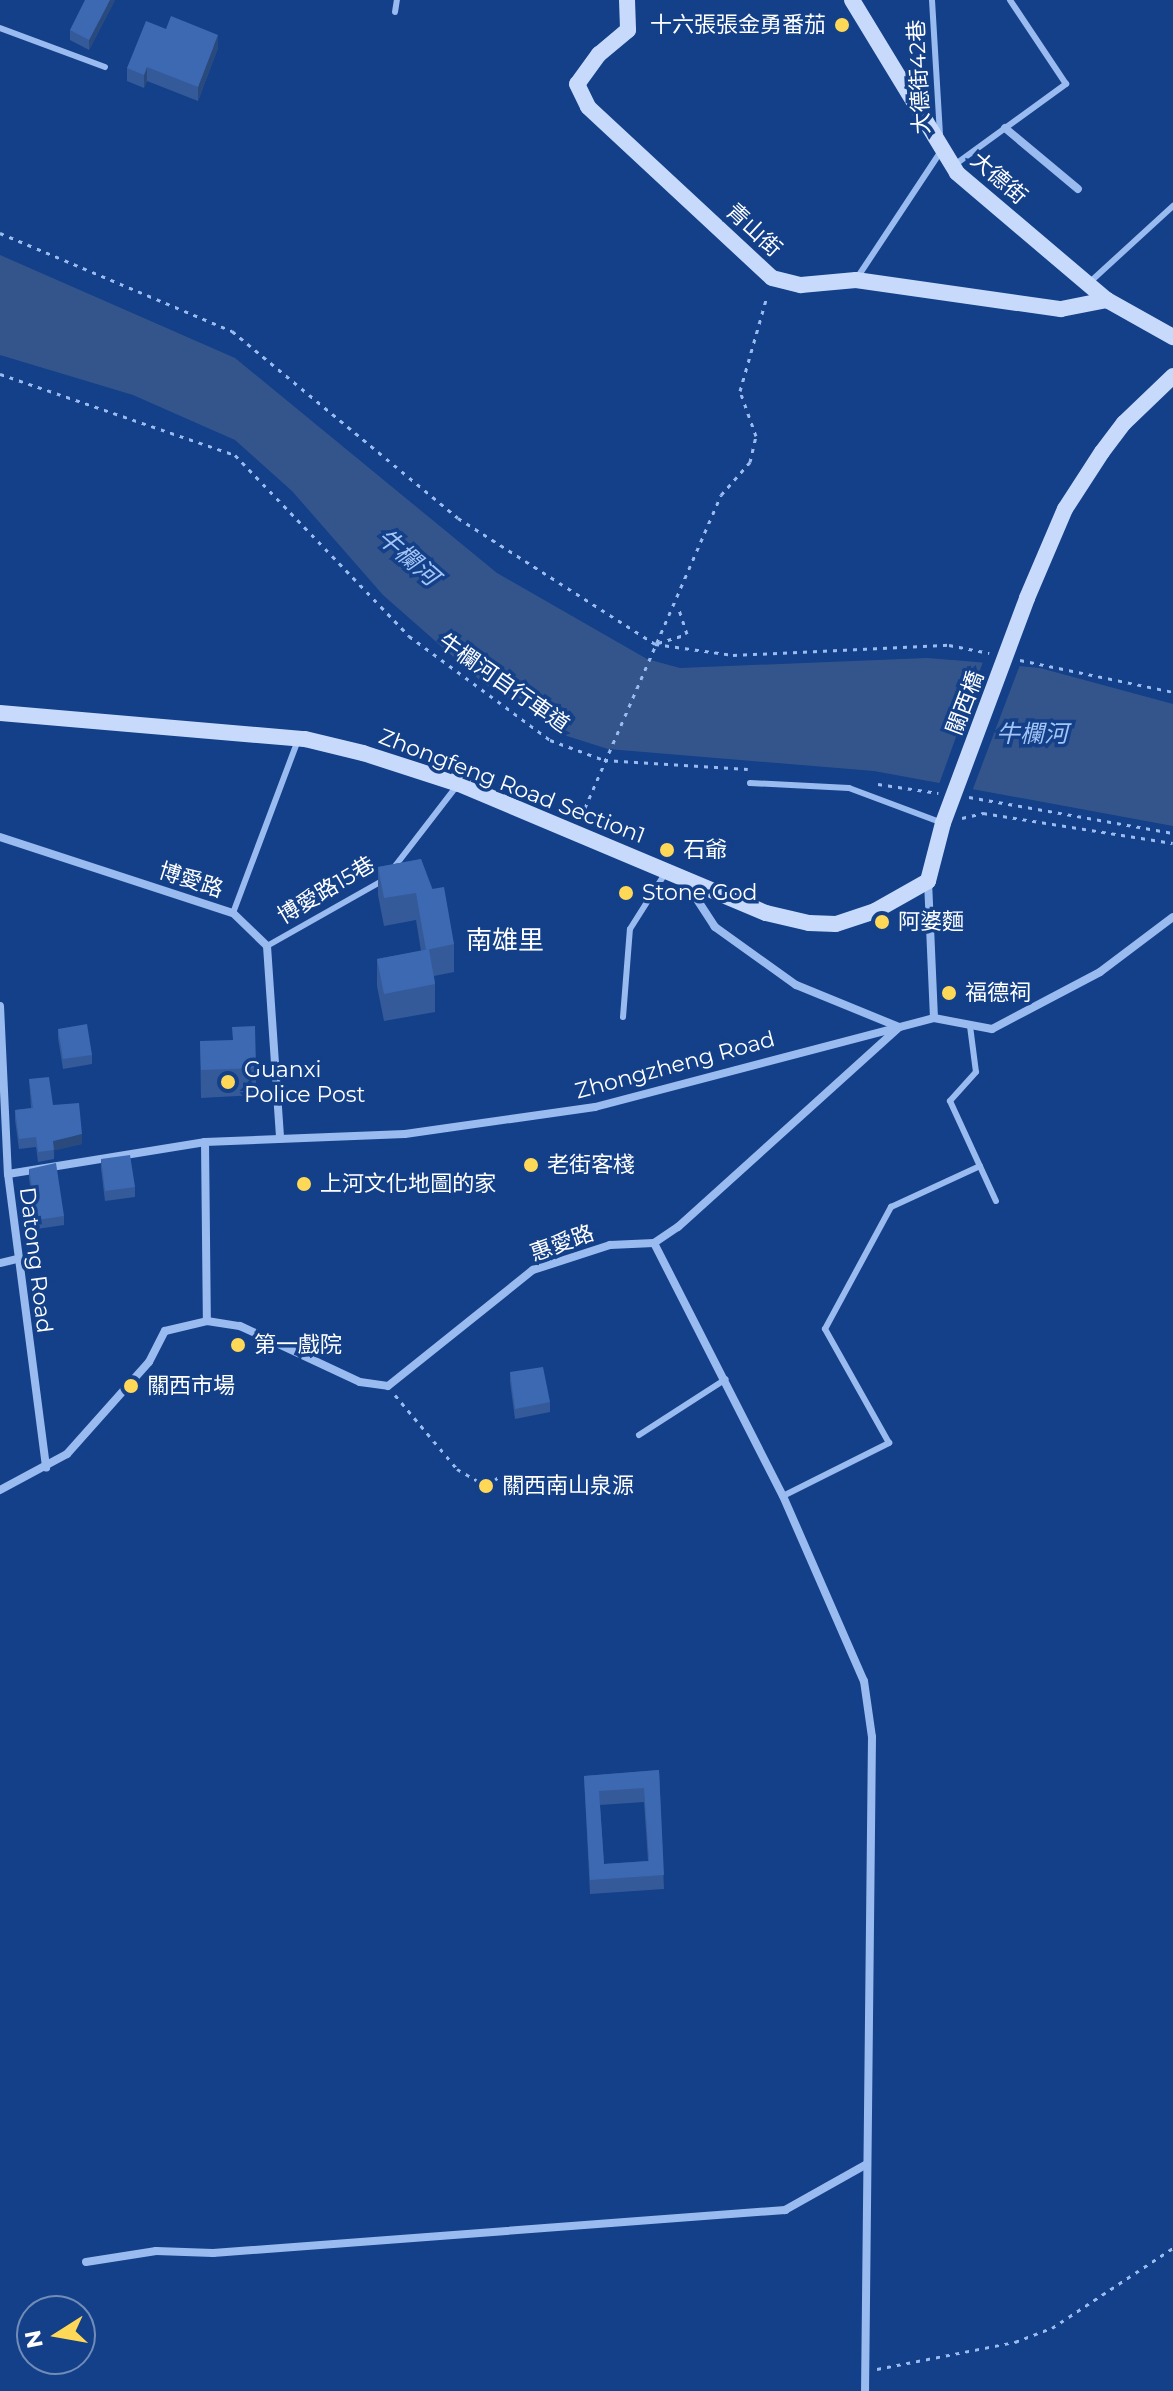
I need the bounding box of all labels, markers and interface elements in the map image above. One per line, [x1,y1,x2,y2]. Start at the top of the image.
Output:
place label: 十六張張金勇番茄 [650,12,826,38]
marker: 十六張張金勇番茄 [833,16,851,34]
street label: 大德街42巷 [903,19,935,135]
street label: 大德街 [965,146,1033,210]
street label: 青山街 [721,198,787,262]
water label: 牛欄河 [371,523,445,591]
street label: 牛欄河自行車道 [433,628,575,738]
street label: 關西橋 [941,667,989,739]
water label: 牛欄河 [996,720,1068,748]
street label: Zhongfeng Road Section1 [375,723,649,849]
place label: 石爺 [683,837,727,863]
marker: 石爺 [658,841,676,859]
street label: 博愛路15巷 [273,851,379,929]
street label: 博愛路 [156,857,226,903]
place label: Stone God [642,880,757,906]
marker: Stone God [617,884,635,902]
place label: 阿婆麵 [898,909,964,935]
marker: 阿婆麵 [873,913,891,931]
district label: 南雄里 [466,925,544,957]
place label: 福德祠 [965,980,1031,1006]
marker: 福德祠 [940,984,958,1002]
street label: Zhongzheng Road [572,1026,778,1104]
place label: Guanxi Police Post [244,1056,365,1108]
marker: Guanxi Police Post [219,1073,237,1091]
place label: 老街客棧 [547,1152,635,1178]
marker: 老街客棧 [522,1156,540,1174]
place label: 上河文化地圖的家 [320,1171,496,1197]
marker: 上河文化地圖的家 [295,1175,313,1193]
street label: Datong Road [14,1186,58,1334]
street label: 惠愛路 [526,1219,598,1267]
place label: 第一戲院 [254,1332,342,1358]
marker: 第一戲院 [229,1336,247,1354]
place label: 關西市場 [147,1373,235,1399]
marker: 關西市場 [122,1377,140,1395]
place label: 關西南山泉源 [502,1473,634,1499]
marker: 關西南山泉源 [477,1477,495,1495]
north arrow [16,2295,96,2375]
text: N [19,2328,49,2351]

